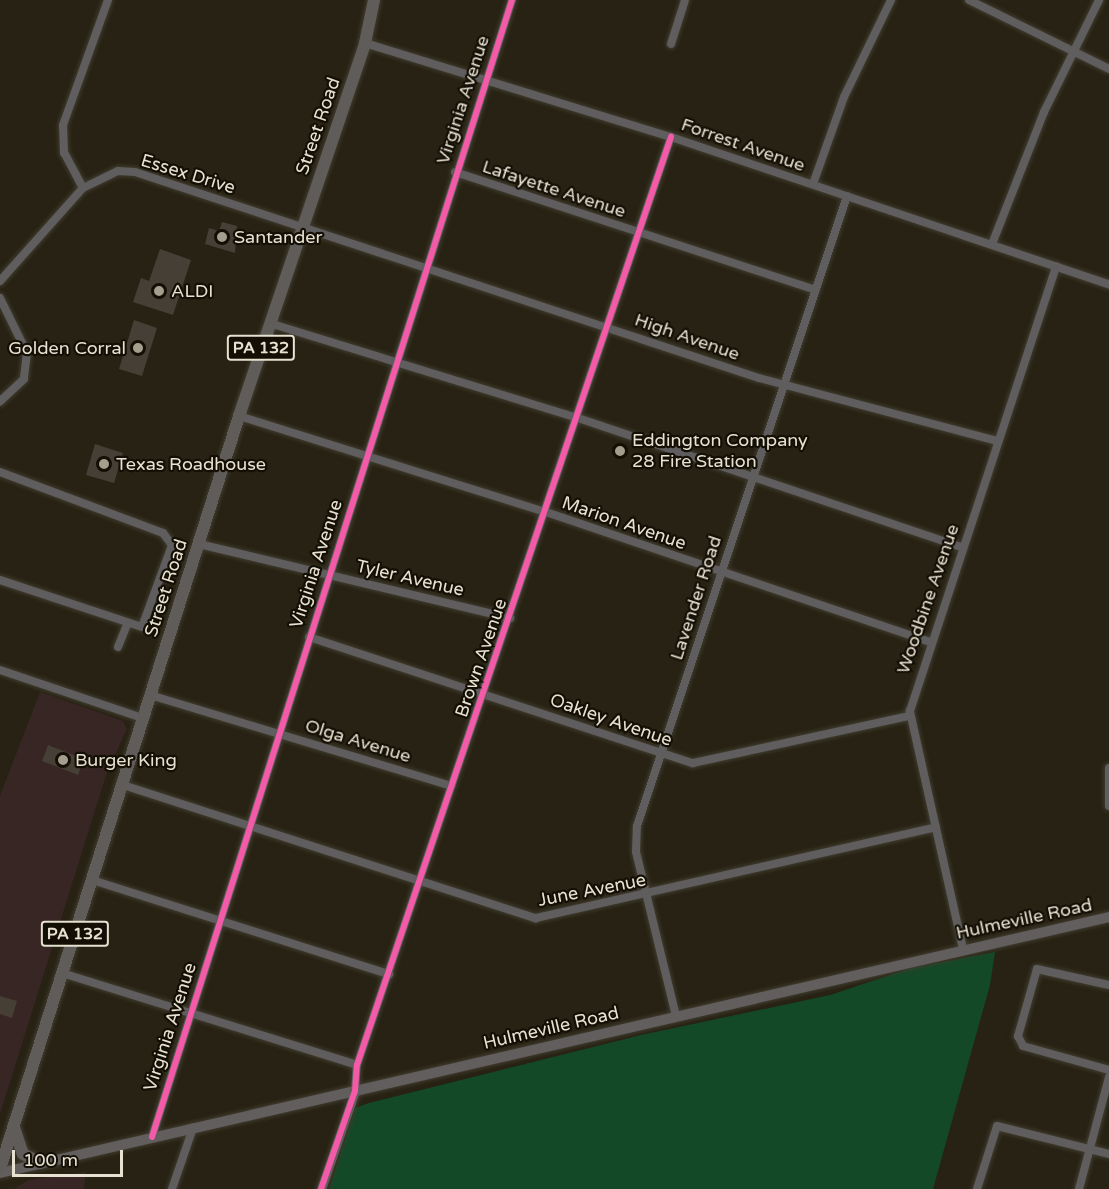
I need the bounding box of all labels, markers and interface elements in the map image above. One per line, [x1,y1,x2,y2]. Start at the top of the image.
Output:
street label: Virginia Avenue [432,33,494,167]
street label: Street Road [291,75,345,177]
street label: Forrest Avenue [678,114,808,176]
street label: Essex Drive [138,149,238,199]
street label: Lafayette Avenue [480,156,628,222]
place label: Santander [234,226,322,248]
marker: Santander [215,230,229,244]
place label: ALDI [171,280,213,302]
marker: ALDI [152,284,166,298]
street label: High Avenue [632,309,742,365]
road number: PA 132 [226,335,296,361]
place label: Golden Corral [8,337,126,359]
marker: Golden Corral [131,341,145,355]
place label: Eddington Company 28 Fire Station [632,430,808,472]
marker: Eddington Company 28 Fire Station [613,444,627,458]
place label: Texas Roadhouse [116,453,266,475]
marker: Texas Roadhouse [97,457,111,471]
street label: Marion Avenue [559,492,689,554]
street label: Virginia Avenue [285,497,347,631]
street label: Woodbine Avenue [892,521,964,677]
street label: Lavender Road [666,533,726,663]
street label: Street Road [140,536,192,640]
street label: Tyler Avenue [354,555,466,601]
street label: Brown Avenue [451,596,511,720]
street label: Oakley Avenue [547,689,675,751]
street label: Olga Avenue [302,715,414,767]
place label: Burger King [75,749,177,771]
marker: Burger King [56,753,70,767]
street label: June Avenue [536,869,648,911]
street label: Hulmeville Road [954,894,1094,944]
road number: PA 132 [40,921,110,947]
street label: Virginia Avenue [139,960,201,1094]
street label: Hulmeville Road [481,1002,621,1054]
scale bar [15,1138,126,1176]
text: 100 m [23,1149,78,1171]

